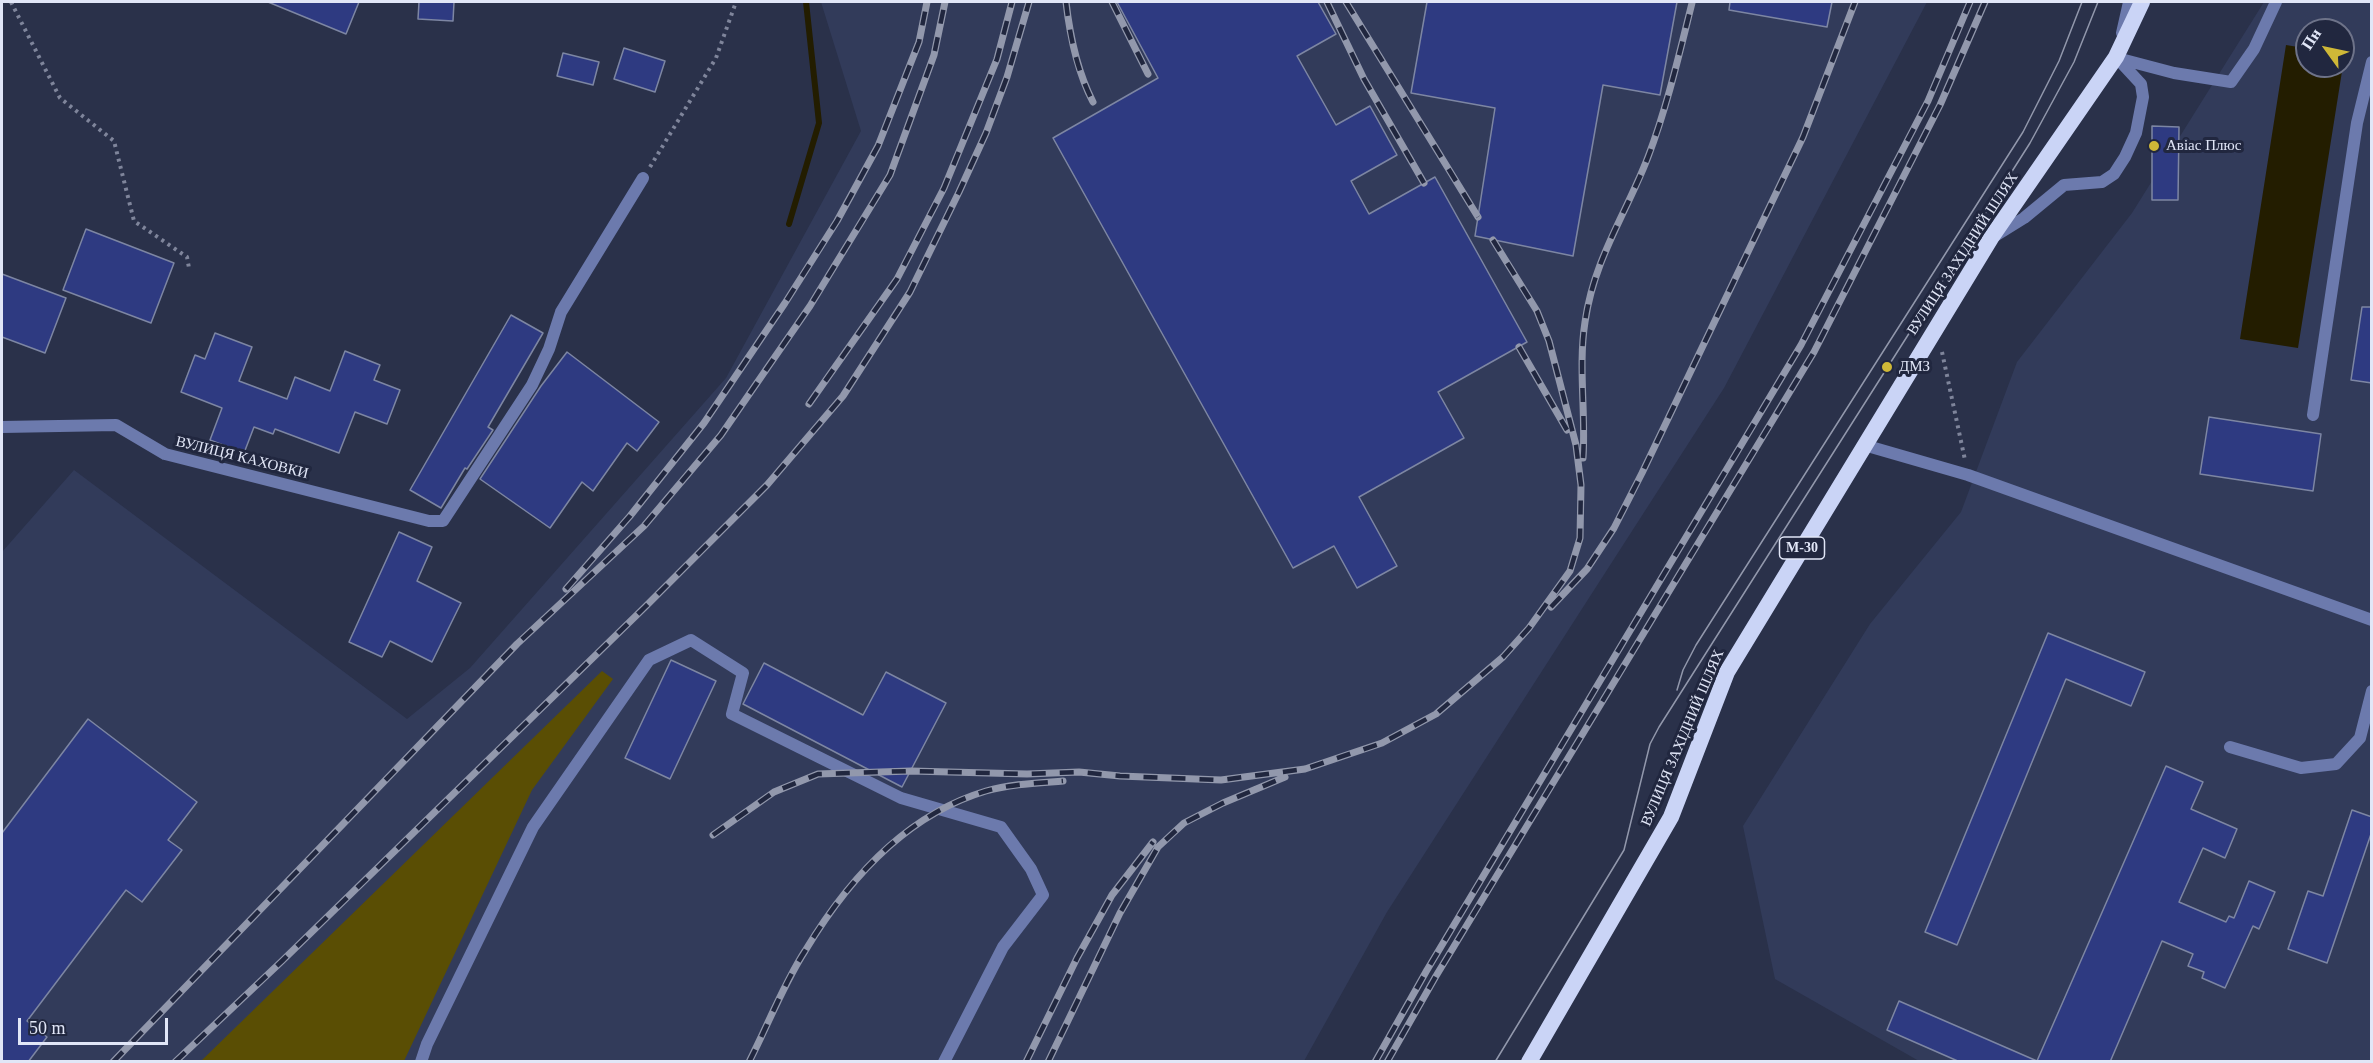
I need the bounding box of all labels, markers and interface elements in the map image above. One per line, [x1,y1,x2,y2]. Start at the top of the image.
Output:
north arrow [2295,18,2355,78]
text: Пн [2298,25,2324,53]
place label: Авіас Плюс [2166,137,2241,155]
marker: Авіас Плюс [2147,139,2161,153]
street label: ВУЛИЦЯ ЗАХІДНИЙ ШЛЯХ [1904,169,2022,339]
place label: ДМЗ [1899,358,1930,376]
marker: ДМЗ [1880,360,1894,374]
street label: ВУЛИЦЯ КАХОВКИ [174,433,310,483]
road number: М-30 [1780,537,1824,559]
street label: ВУЛИЦЯ ЗАХІДНИЙ ШЛЯХ [1638,647,1728,829]
scale bar [21,1006,171,1044]
text: 50 m [29,1018,66,1038]

